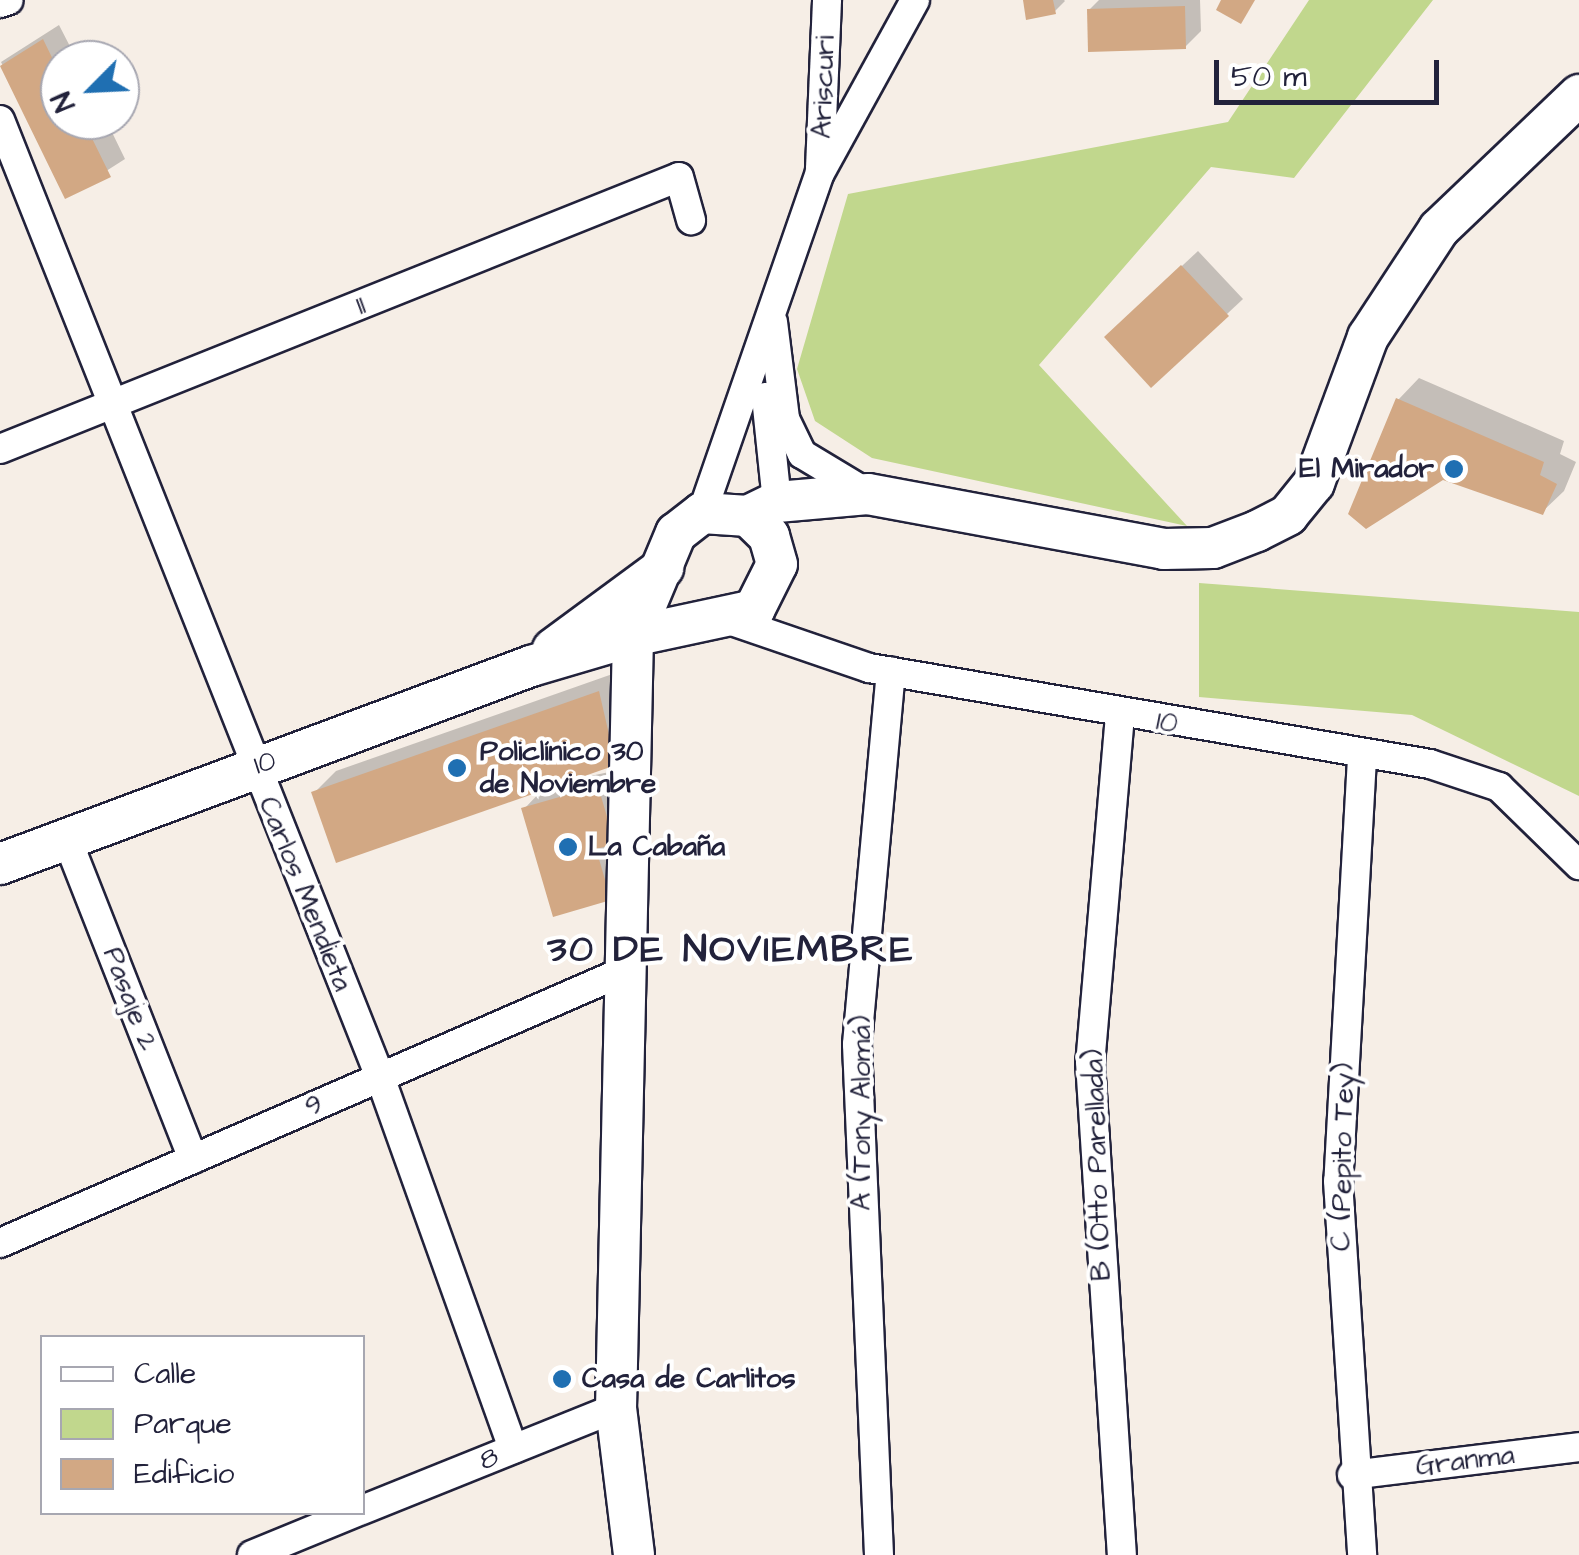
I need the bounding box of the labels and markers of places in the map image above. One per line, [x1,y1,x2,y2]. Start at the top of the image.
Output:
place label: El Mirador [1299,452,1434,486]
marker: El Mirador [1443,458,1465,480]
place label: Policlínico 30 de Noviembre [480,735,656,801]
marker: Policlínico 30 de Noviembre [444,755,470,781]
place label: La Cabaña [588,830,725,864]
marker: La Cabaña [557,836,579,858]
place label: Casa de Carlitos [582,1362,796,1396]
marker: Casa de Carlitos [551,1368,573,1390]

